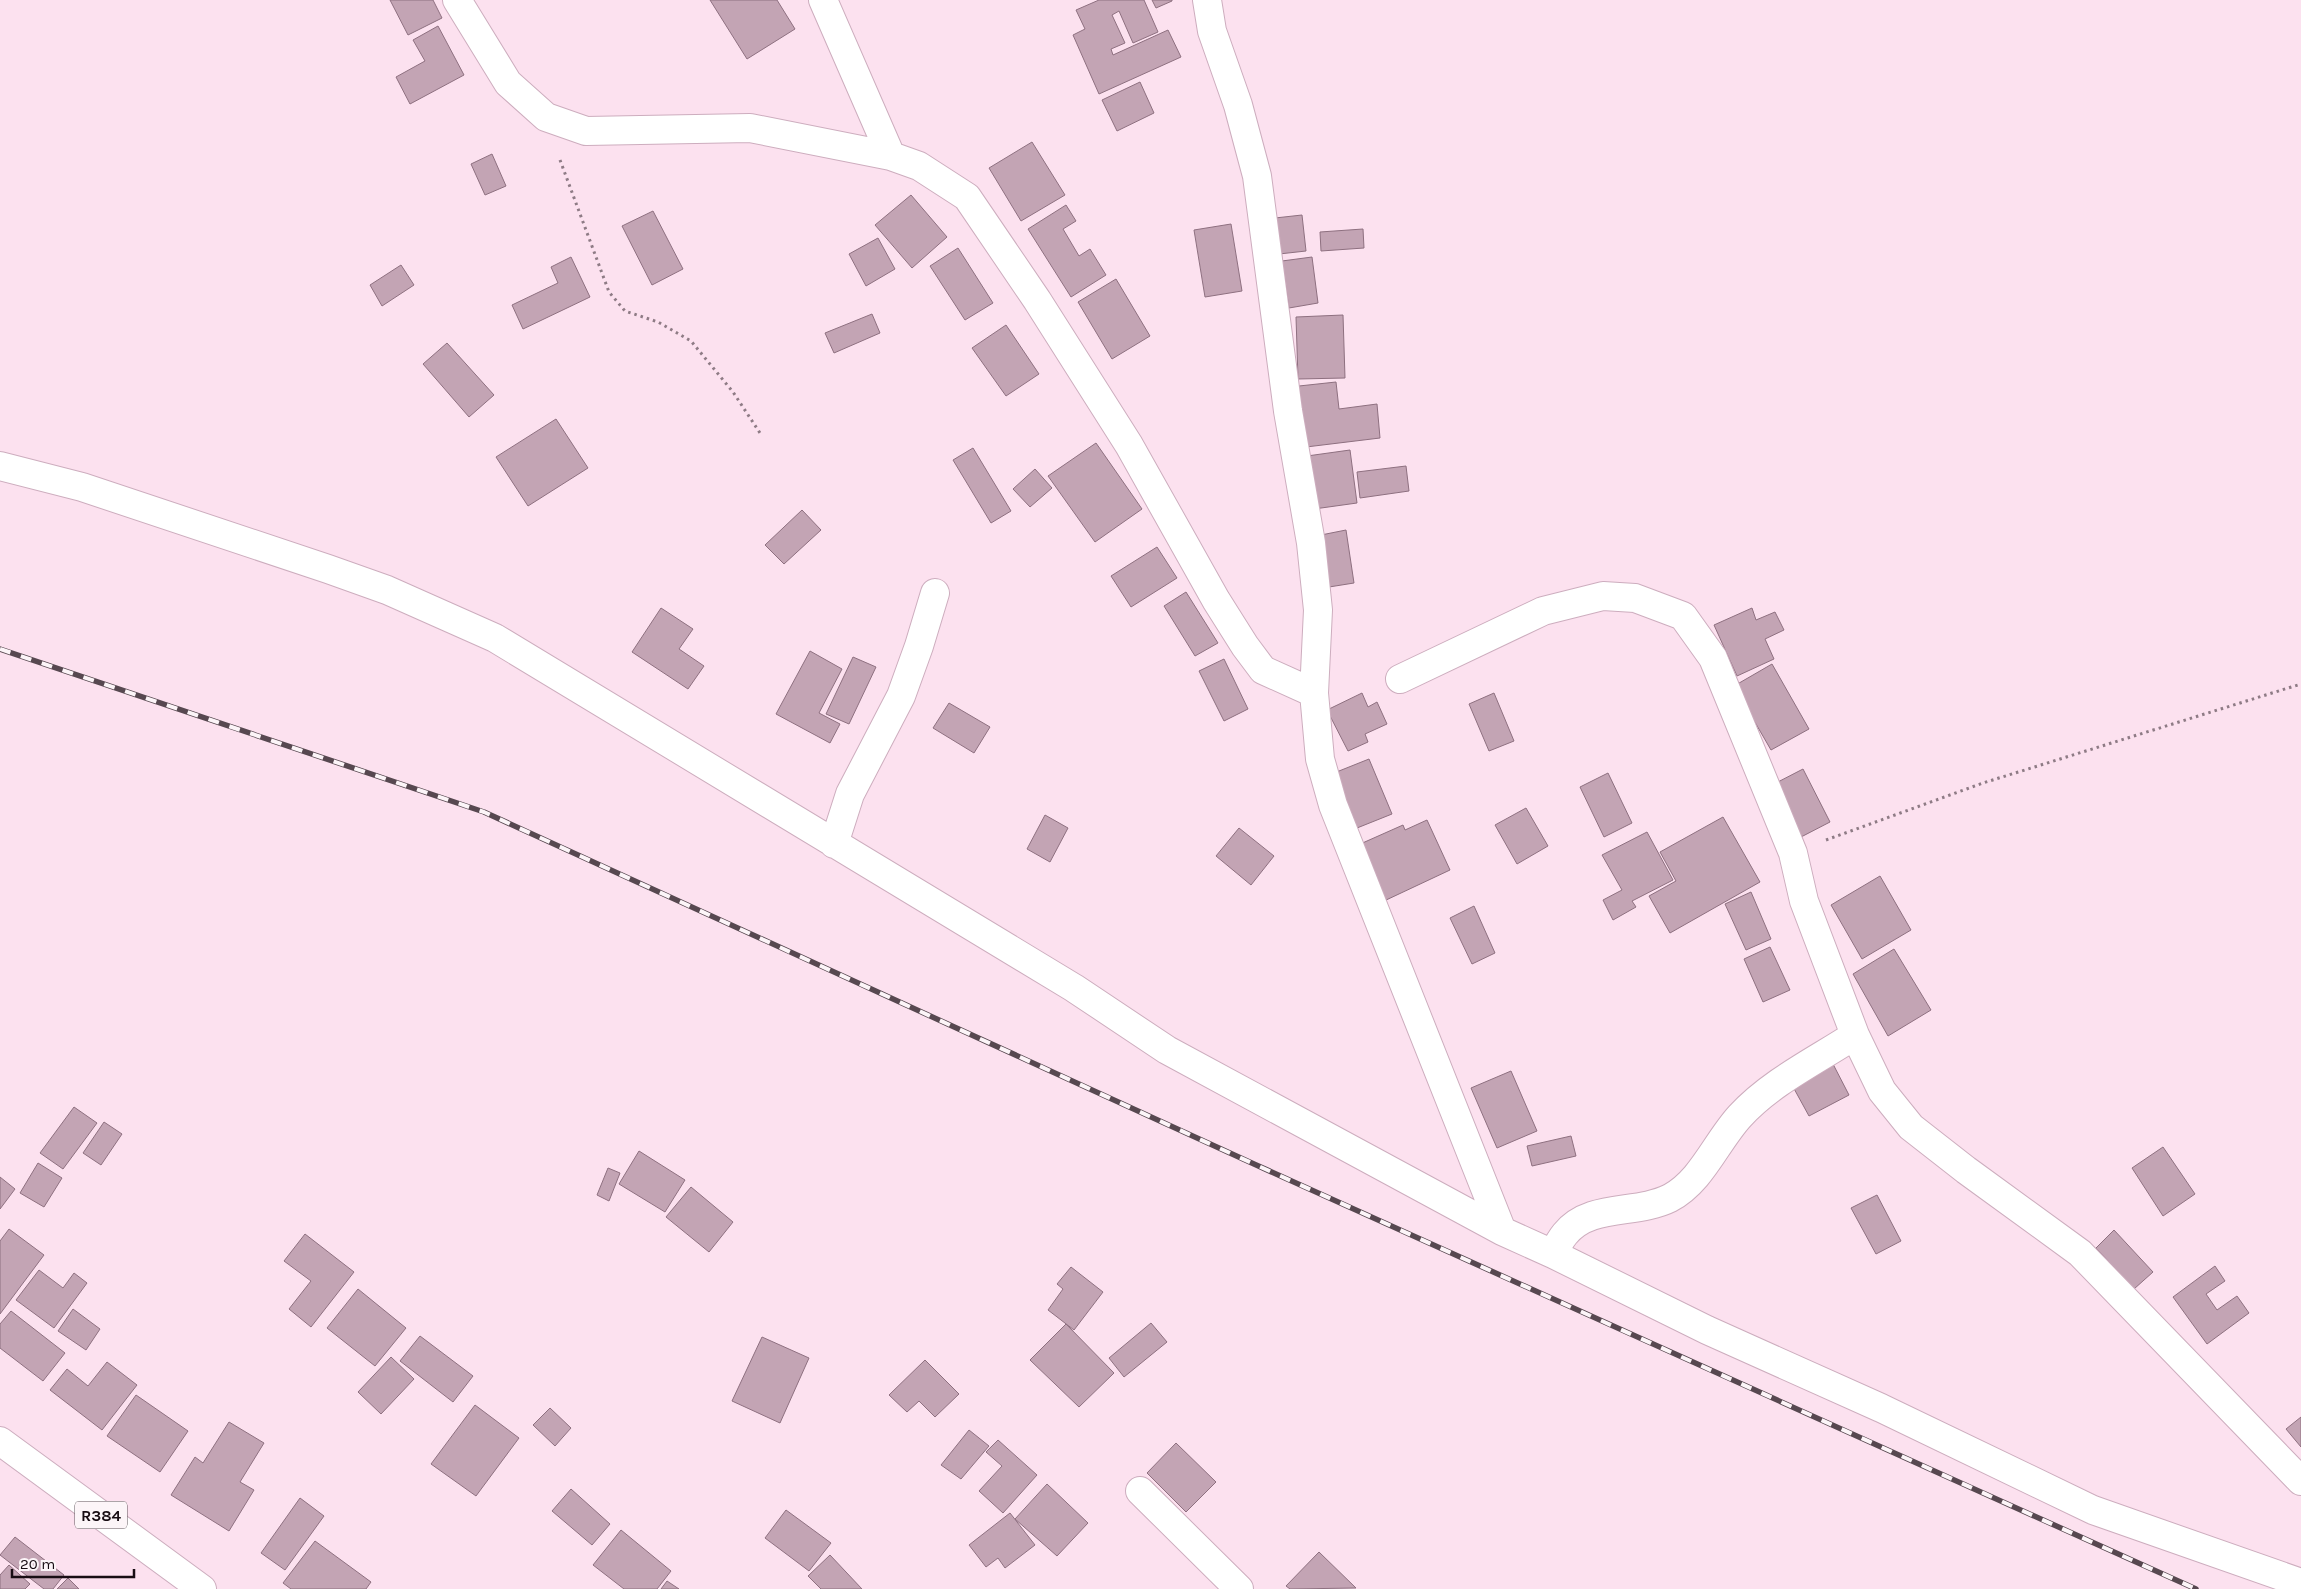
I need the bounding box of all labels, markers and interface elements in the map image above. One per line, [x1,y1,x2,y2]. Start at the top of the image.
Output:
road number: R384 [75,1502,127,1528]
scale bar [12,1546,135,1578]
text: 20 m [20,1555,55,1573]

